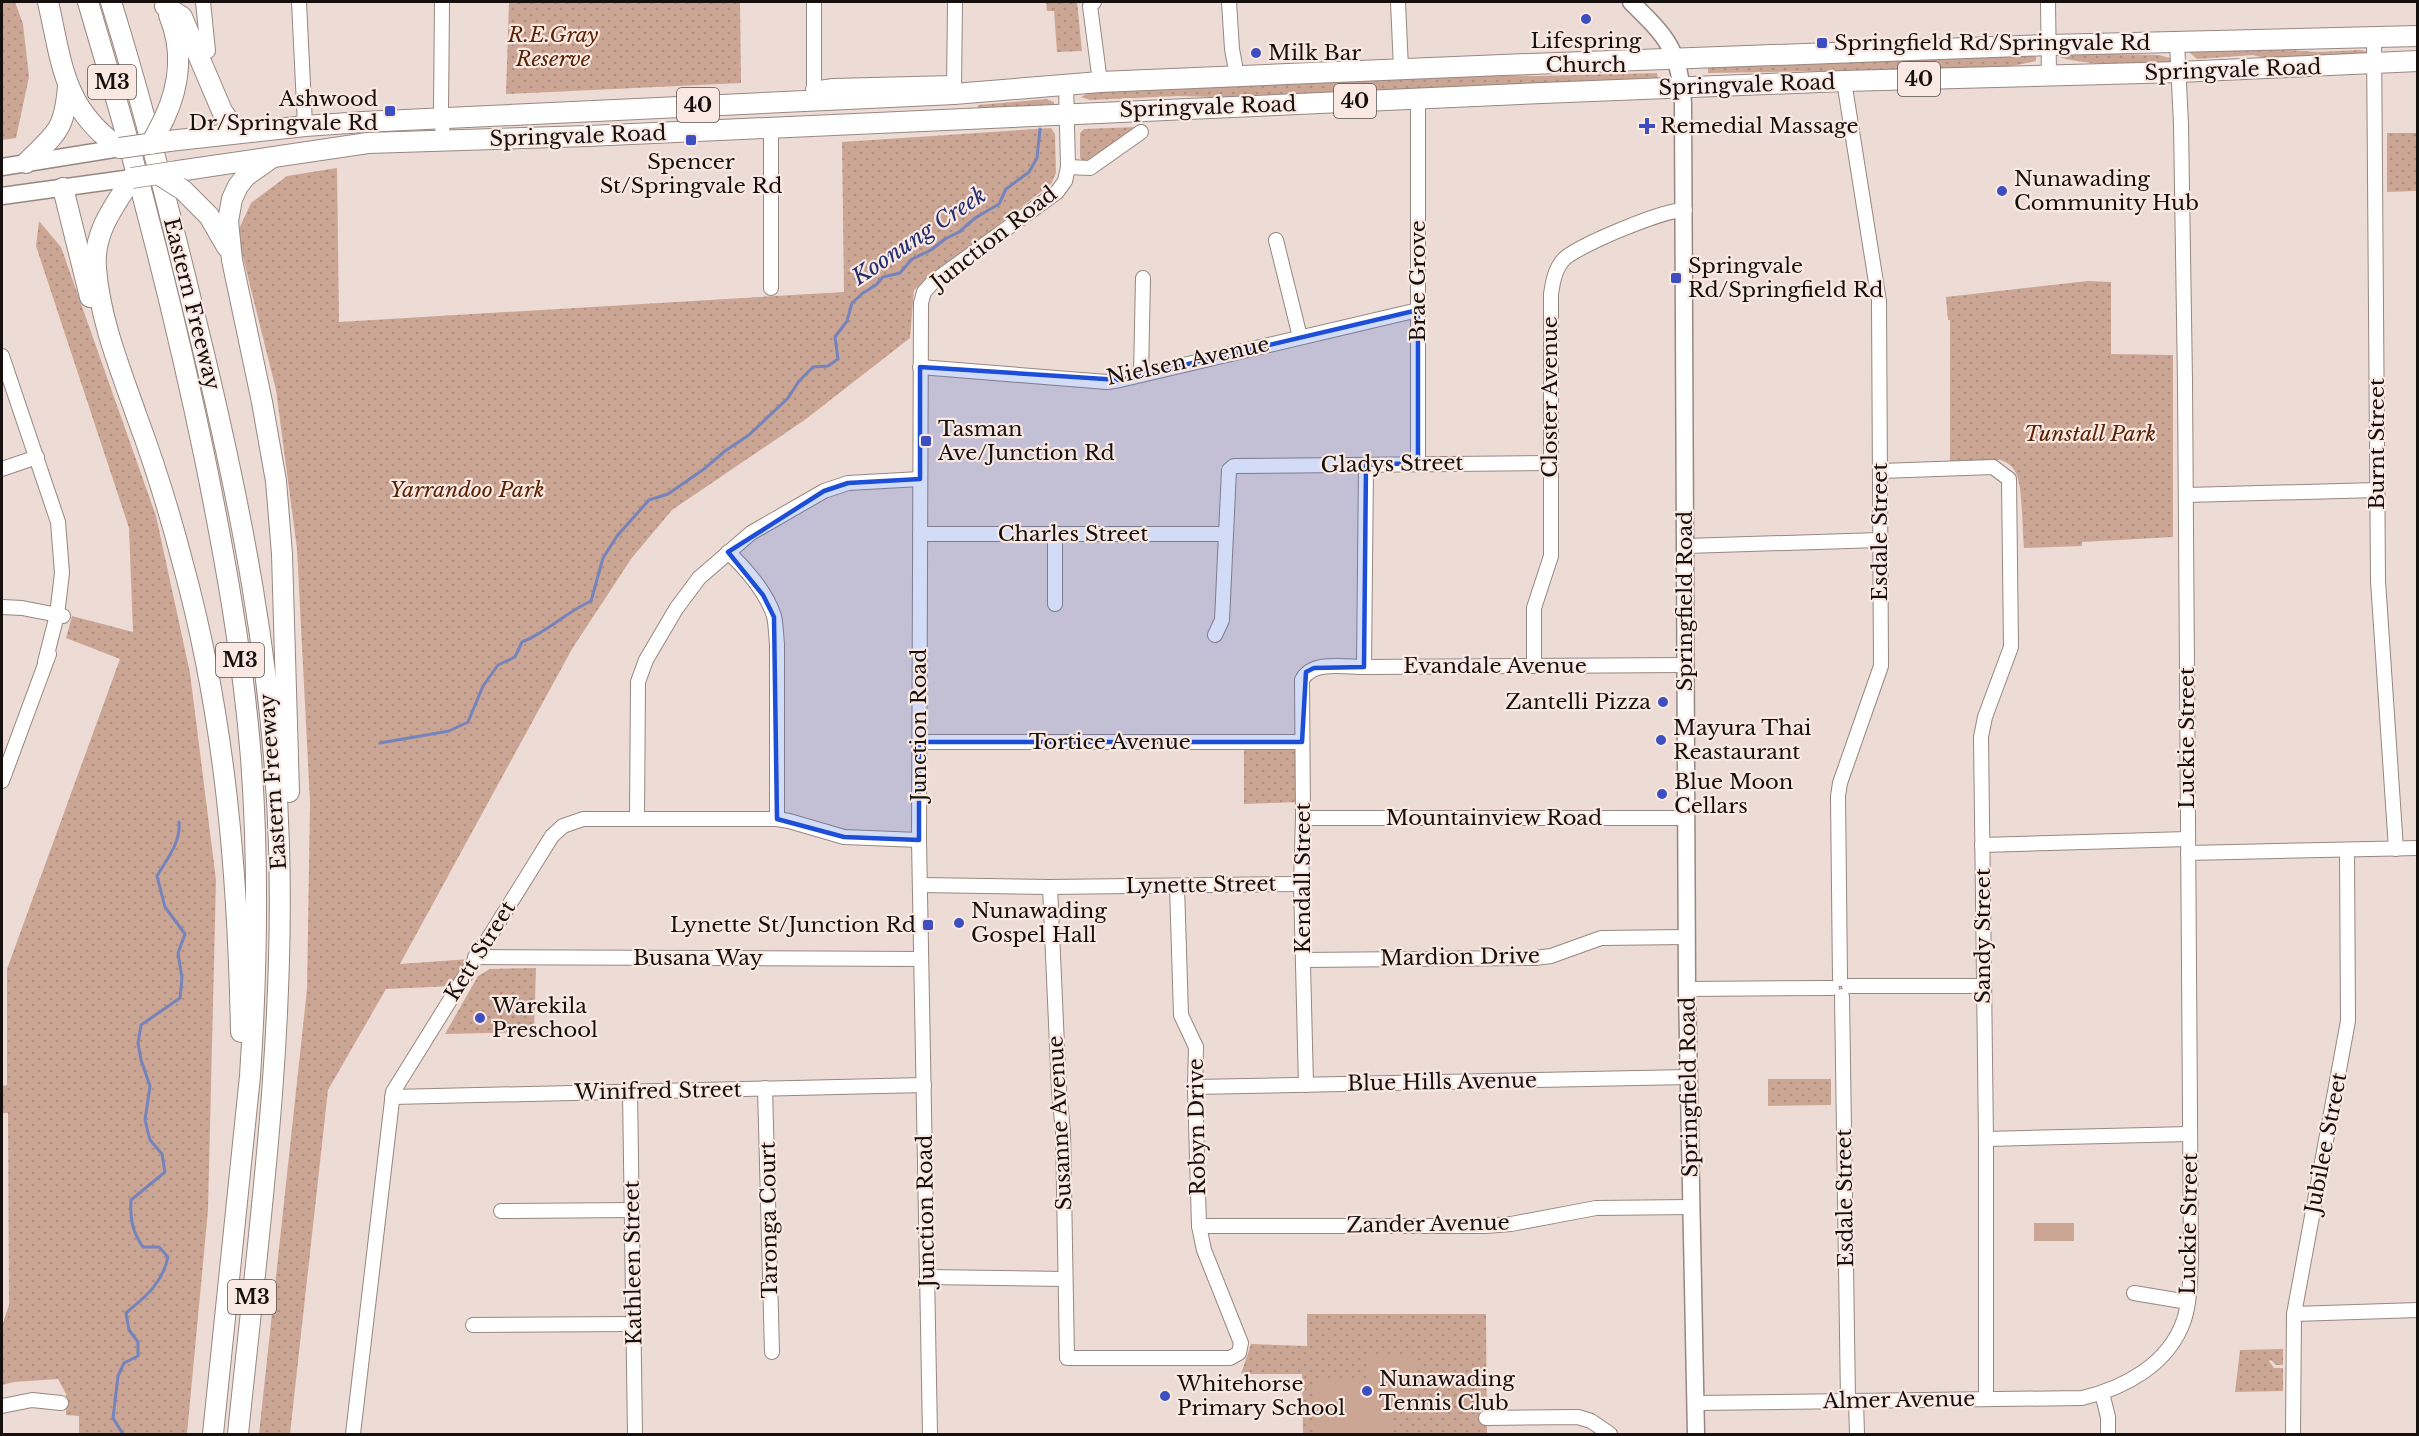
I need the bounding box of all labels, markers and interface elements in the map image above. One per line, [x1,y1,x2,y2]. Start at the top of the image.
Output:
marker: Lifespring Church [1579,12,1593,26]
park label: R.E.Gray Reserve [507,22,598,72]
place label: Lifespring Church [1531,28,1642,78]
place label: Springfield Rd/Springvale Rd [1834,30,2150,56]
marker: Springfield Rd/Springvale Rd [1815,36,1829,50]
place label: Milk Bar [1268,40,1361,66]
marker: Milk Bar [1249,46,1263,60]
street label: Springvale Road [2144,54,2322,86]
road number: 40 [1898,62,1940,96]
road number: M3 [88,65,136,99]
street label: Springvale Road [1658,69,1836,101]
road number: 40 [1334,84,1376,118]
place label: Ashwood Dr/Springvale Rd [188,86,378,136]
road number: 40 [677,88,719,122]
street label: Springvale Road [1119,91,1297,123]
marker: Ashwood Dr/Springvale Rd [383,104,397,118]
place label: Remedial Massage [1660,113,1859,139]
marker: Remedial Massage [1638,117,1656,135]
street label: Springvale Road [489,120,667,152]
marker: Spencer St/Springvale Rd [684,133,698,147]
place label: Spencer St/Springvale Rd [600,149,782,199]
place label: Nunawading Community Hub [2014,166,2199,216]
water label: Koonung Creek [846,181,991,291]
street label: Junction Road [923,181,1062,297]
marker: Nunawading Community Hub [1995,184,2009,198]
street label: Eastern Freeway [158,215,226,393]
street label: Brae Grove [1405,220,1431,342]
place label: Springvale Rd/Springfield Rd [1688,253,1883,303]
marker: Springvale Rd/Springfield Rd [1669,271,1683,285]
street label: Closter Avenue [1537,316,1563,478]
street label: Nielsen Avenue [1104,331,1272,391]
street label: Burnt Street [2364,378,2390,510]
place label: Tasman Ave/Junction Rd [937,416,1115,466]
park label: Tunstall Park [2024,421,2156,447]
marker: Tasman Ave/Junction Rd [919,434,933,448]
street label: Gladys Street [1320,450,1464,478]
street label: Esdale Street [1867,463,1893,601]
park label: Yarrandoo Park [390,477,544,503]
street label: Springfield Road [1672,511,1698,691]
street label: Charles Street [998,521,1148,547]
road number: M3 [216,643,264,677]
street label: Junction Road [906,649,932,804]
street label: Evandale Avenue [1403,653,1587,679]
street label: Luckie Street [2174,667,2200,809]
place label: Zantelli Pizza [1505,689,1651,715]
street label: Eastern Freeway [254,692,292,871]
marker: Zantelli Pizza [1656,695,1670,709]
place label: Mayura Thai Reastaurant [1673,715,1811,765]
street label: Tortice Avenue [1029,729,1191,755]
marker: Mayura Thai Reastaurant [1654,733,1668,747]
place label: Blue Moon Cellars [1674,769,1793,819]
marker: Blue Moon Cellars [1655,787,1669,801]
street label: Kendall Street [1290,802,1316,954]
street label: Mountainview Road [1386,805,1602,831]
street label: Sandy Street [1970,868,1996,1004]
street label: Lynette Street [1125,871,1277,899]
street label: Kett Street [439,896,521,1006]
place label: Nunawading Gospel Hall [971,898,1107,948]
place label: Lynette St/Junction Rd [670,912,916,938]
marker: Nunawading Gospel Hall [952,916,966,930]
marker: Lynette St/Junction Rd [921,918,935,932]
street label: Mardion Drive [1380,943,1540,971]
street label: Busana Way [633,945,763,971]
place label: Warekila Preschool [491,993,598,1043]
street label: Springfield Road [1674,997,1704,1177]
marker: Warekila Preschool [473,1011,487,1025]
street label: Susanne Avenue [1042,1035,1078,1211]
street label: Robyn Drive [1183,1058,1211,1196]
street label: Blue Hills Avenue [1347,1067,1537,1097]
street label: Jubilee Street [2299,1070,2352,1219]
street label: Winifred Street [573,1077,742,1105]
street label: Esdale Street [1831,1128,1859,1268]
street label: Junction Road [912,1134,940,1291]
street label: Taronga Court [755,1141,783,1299]
street label: Luckie Street [2175,1153,2203,1295]
street label: Kathleen Street [619,1180,647,1346]
street label: Zander Avenue [1346,1210,1510,1238]
road number: M3 [228,1280,276,1314]
place label: Nunawading Tennis Club [1379,1366,1515,1416]
place label: Whitehorse Primary School [1176,1371,1345,1421]
marker: Nunawading Tennis Club [1360,1384,1374,1398]
street label: Almer Avenue [1822,1386,1975,1414]
marker: Whitehorse Primary School [1158,1389,1172,1403]

